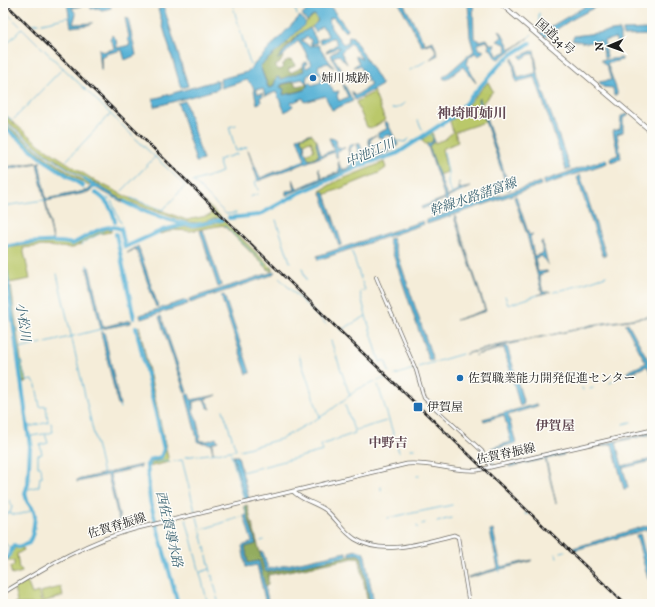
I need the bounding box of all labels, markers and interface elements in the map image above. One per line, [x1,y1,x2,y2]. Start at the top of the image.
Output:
street label: 国道34号 [532,16,578,58]
north arrow [589,26,629,66]
text: N [593,42,607,51]
place label: 姉川城跡 [321,71,369,86]
marker: 姉川城跡 [308,73,318,83]
district label: 神埼町姉川 [437,105,507,123]
water label: 中池江川 [343,135,399,171]
water label: 幹線水路諸富線 [427,174,521,219]
water label: 小松川 [12,302,34,344]
place label: 佐賀職業能力開発促進センター [468,371,636,386]
marker: 佐賀職業能力開発促進センター [455,373,465,383]
place label: 伊賀屋 [427,400,463,415]
marker: 伊賀屋 [412,401,424,413]
district label: 伊賀屋 [535,418,575,434]
district label: 中野吉 [368,435,408,451]
street label: 佐賀脊振線 [475,440,537,468]
water label: 西佐賀導水路 [152,489,186,570]
street label: 佐賀脊振線 [86,510,148,542]

